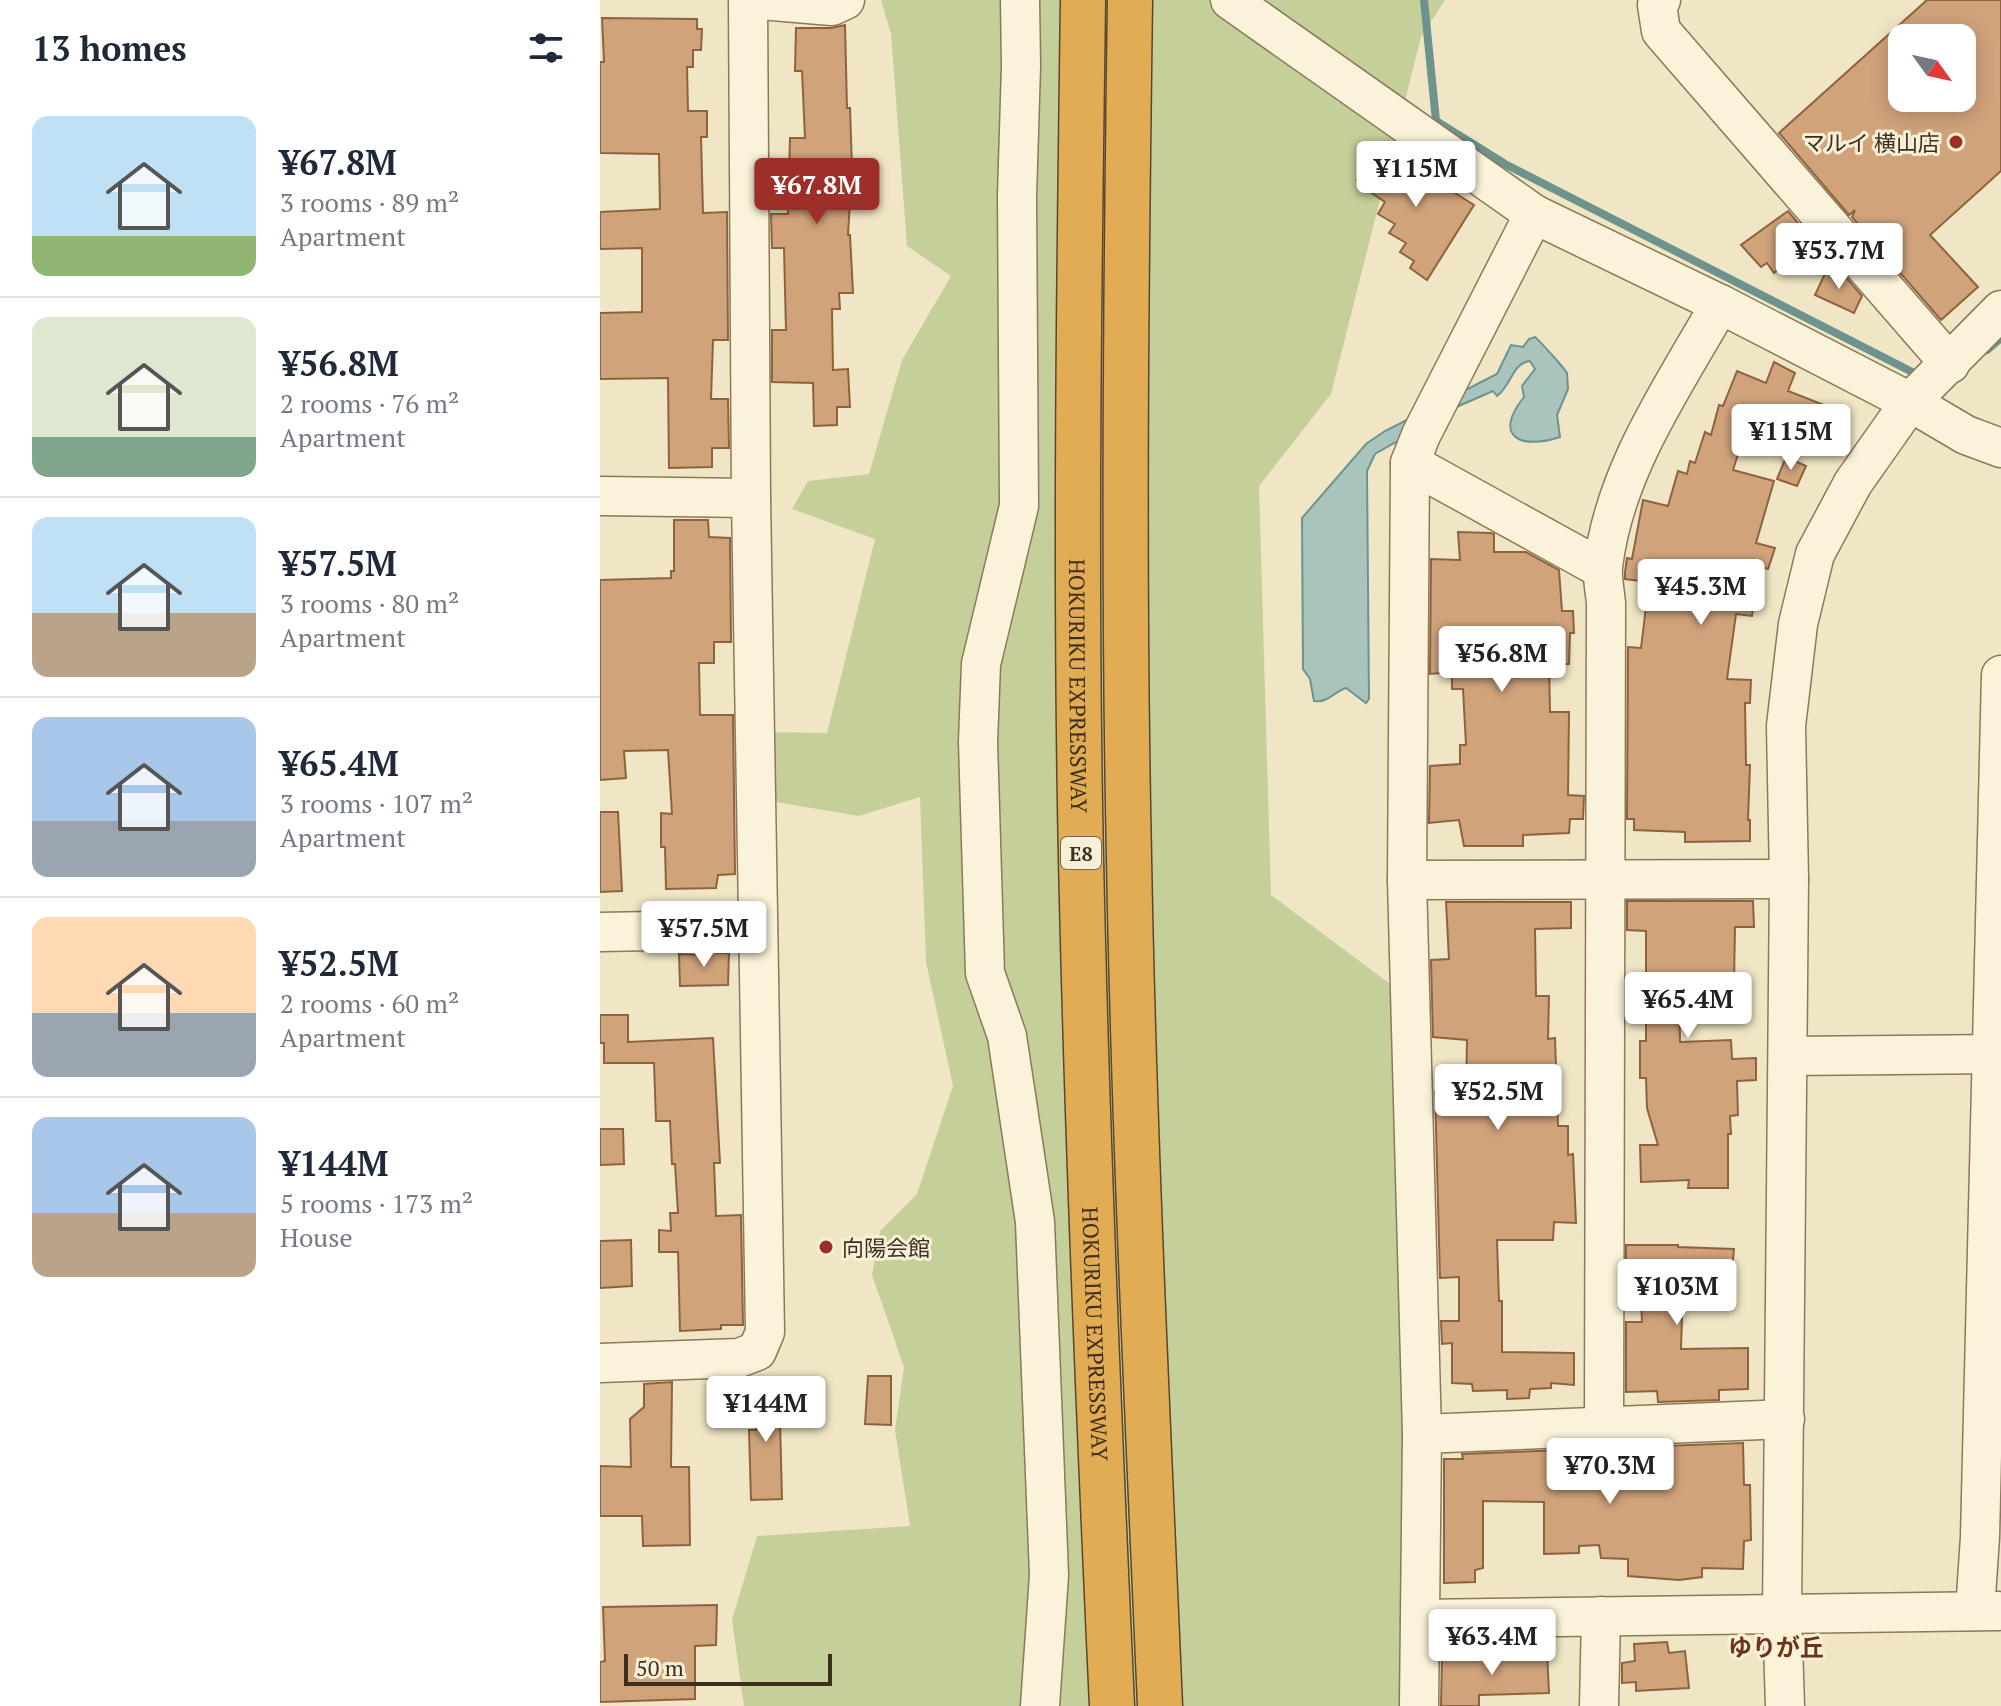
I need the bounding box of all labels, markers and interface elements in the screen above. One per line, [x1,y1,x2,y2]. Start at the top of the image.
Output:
north arrow [1888,24,1976,112]
map controls [1888,24,1976,112]
text: 13 homes [32,26,187,71]
icon: filters [524,26,568,70]
place label: マルイ 横山店 [1803,128,1940,157]
marker: マルイ 横山店 [1947,133,1965,151]
text: ¥67.8M [280,140,397,185]
pin: ¥115M [1360,141,1472,209]
icon: home [96,148,192,244]
text: ¥115M [1375,150,1457,184]
pin: ¥67.8M [752,158,882,226]
text: ¥67.8M [772,167,862,201]
text: 3 rooms · 89 m² [280,185,459,219]
text: Apartment [280,219,406,253]
pin: ¥53.7M [1774,223,1904,291]
text: ¥53.7M [1794,232,1884,266]
text: ¥56.8M [280,341,399,386]
icon: home [96,349,192,445]
text: 2 rooms · 76 m² [280,386,459,420]
pin: ¥115M [1735,404,1847,472]
text: ¥115M [1750,413,1832,447]
text: Apartment [280,420,406,454]
text: ¥57.5M [280,541,397,586]
icon: home [96,549,192,645]
street label: HOKURIKU EXPRESSWAY [1063,559,1095,814]
pin: ¥45.3M [1636,559,1766,627]
text: ¥45.3M [1656,568,1746,602]
text: 3 rooms · 80 m² [280,586,459,620]
text: Apartment [280,620,406,654]
pin: ¥56.8M [1437,626,1567,694]
text: ¥56.8M [1457,635,1547,669]
text: ¥65.4M [280,741,399,786]
icon: home [96,749,192,845]
text: 3 rooms · 107 m² [280,786,473,820]
text: Apartment [280,820,406,854]
road number: E8 [1061,837,1101,869]
pin: ¥57.5M [639,901,769,969]
text: ¥57.5M [659,910,749,944]
text: ¥52.5M [280,941,399,986]
icon: home [96,949,192,1045]
pin: ¥65.4M [1623,972,1753,1040]
text: ¥65.4M [1643,981,1733,1015]
text: 2 rooms · 60 m² [280,986,459,1020]
text: Apartment [280,1020,406,1054]
pin: ¥52.5M [1433,1064,1563,1132]
text: ¥52.5M [1453,1073,1543,1107]
text: ¥144M [280,1141,388,1186]
icon: home [96,1149,192,1245]
text: 5 rooms · 173 m² [280,1186,473,1220]
street label: HOKURIKU EXPRESSWAY [1077,1206,1116,1462]
text: House [280,1220,353,1254]
place label: 向陽会館 [842,1233,930,1262]
marker: 向陽会館 [817,1238,835,1256]
pin: ¥103M [1621,1259,1733,1327]
text: ¥103M [1636,1268,1718,1302]
pin: ¥144M [710,1376,822,1444]
text: ¥144M [725,1385,807,1419]
pin: ¥70.3M [1545,1438,1675,1506]
text: ¥70.3M [1565,1447,1655,1481]
pin: ¥63.4M [1427,1609,1557,1677]
text: ¥63.4M [1447,1618,1537,1652]
district label: ゆりが丘 [1728,1631,1824,1663]
scale bar [624,1650,832,1686]
text: 50 m [636,1653,684,1682]

